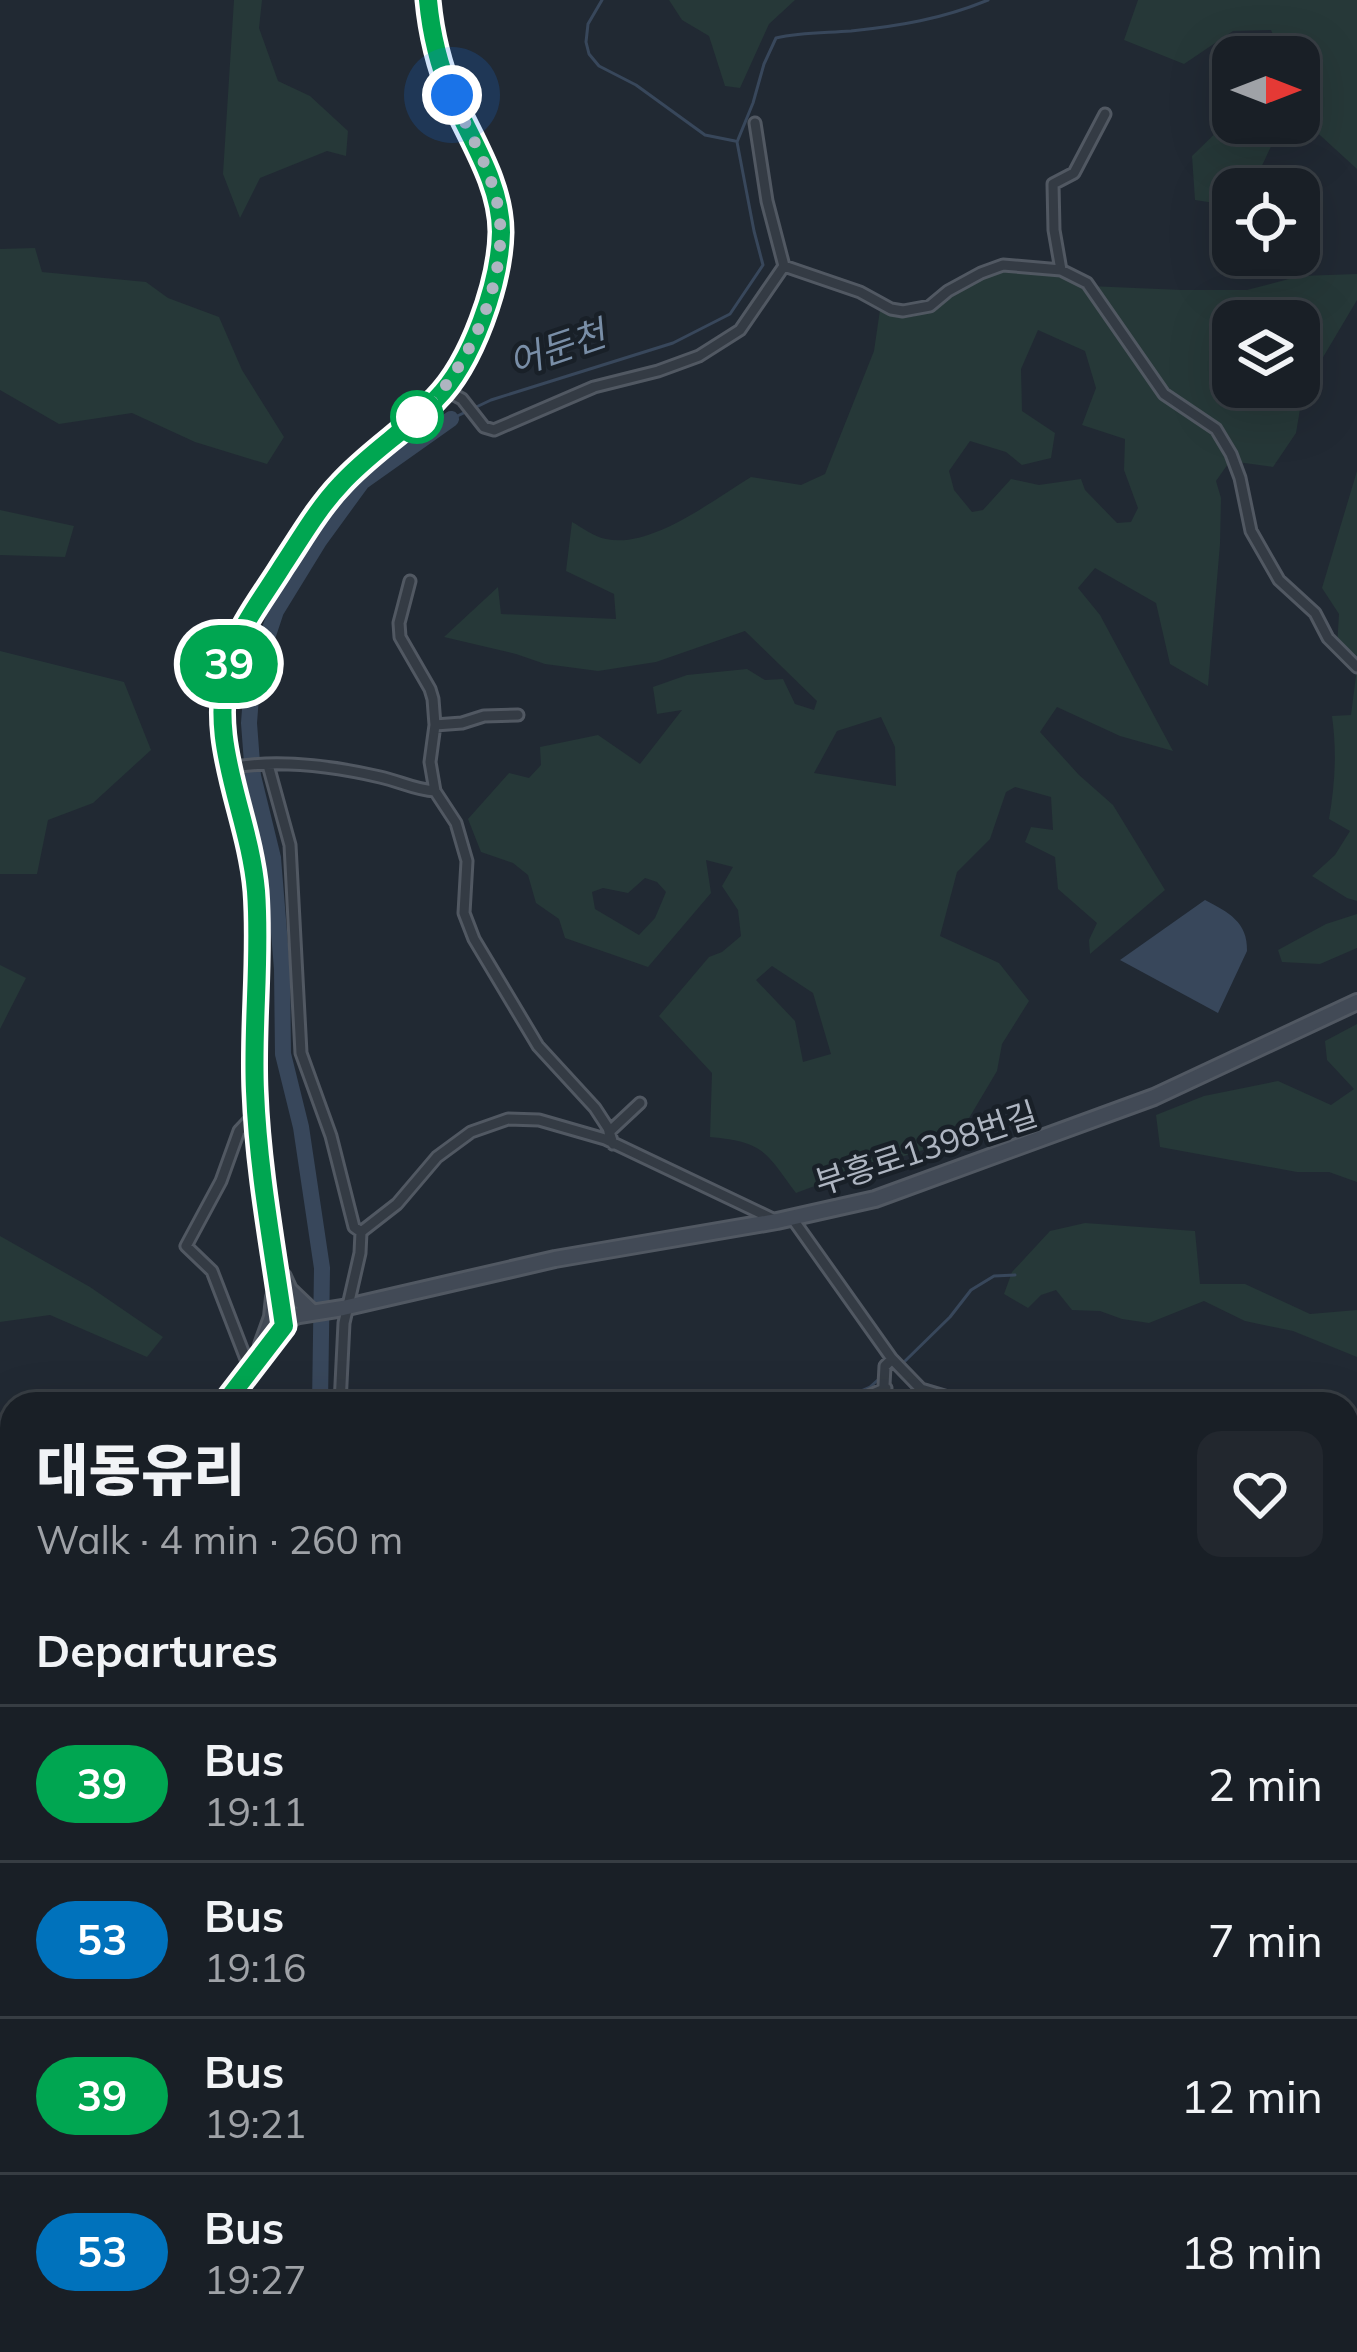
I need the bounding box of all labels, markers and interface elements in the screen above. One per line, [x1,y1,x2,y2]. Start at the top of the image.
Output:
north arrow [1212,36,1320,144]
map controls [1212,36,1320,408]
your location [422,65,482,125]
button: locate [1212,168,1320,276]
button: layers [1212,300,1320,408]
water label: 어둔천 [503,309,615,385]
unlabelled marker [392,392,442,442]
line badge: 39 [175,625,283,703]
text: 39 [204,637,254,690]
street label: 부흥로1398번길 [810,1092,1042,1203]
button: heart [1197,1431,1323,1557]
text: 대동유리 [36,1434,246,1505]
text: Walk · 4 min · 260 m [36,1515,403,1564]
text: Departures [36,1622,278,1678]
text: Bus [204,1731,284,1787]
text: 2 min [1208,1756,1323,1812]
text: 39 [77,1757,127,1810]
text: 19:11 [204,1787,307,1836]
text: Bus [204,1887,284,1943]
text: 7 min [1208,1912,1323,1968]
text: 53 [77,1913,127,1966]
text: 19:16 [204,1943,307,1992]
text: Bus [204,2043,284,2099]
text: 12 min [1181,2068,1323,2124]
text: 39 [77,2069,127,2122]
text: 19:21 [204,2099,307,2148]
text: Bus [204,2199,284,2255]
text: 18 min [1181,2224,1323,2280]
text: 53 [77,2225,127,2278]
text: 19:27 [204,2255,307,2304]

